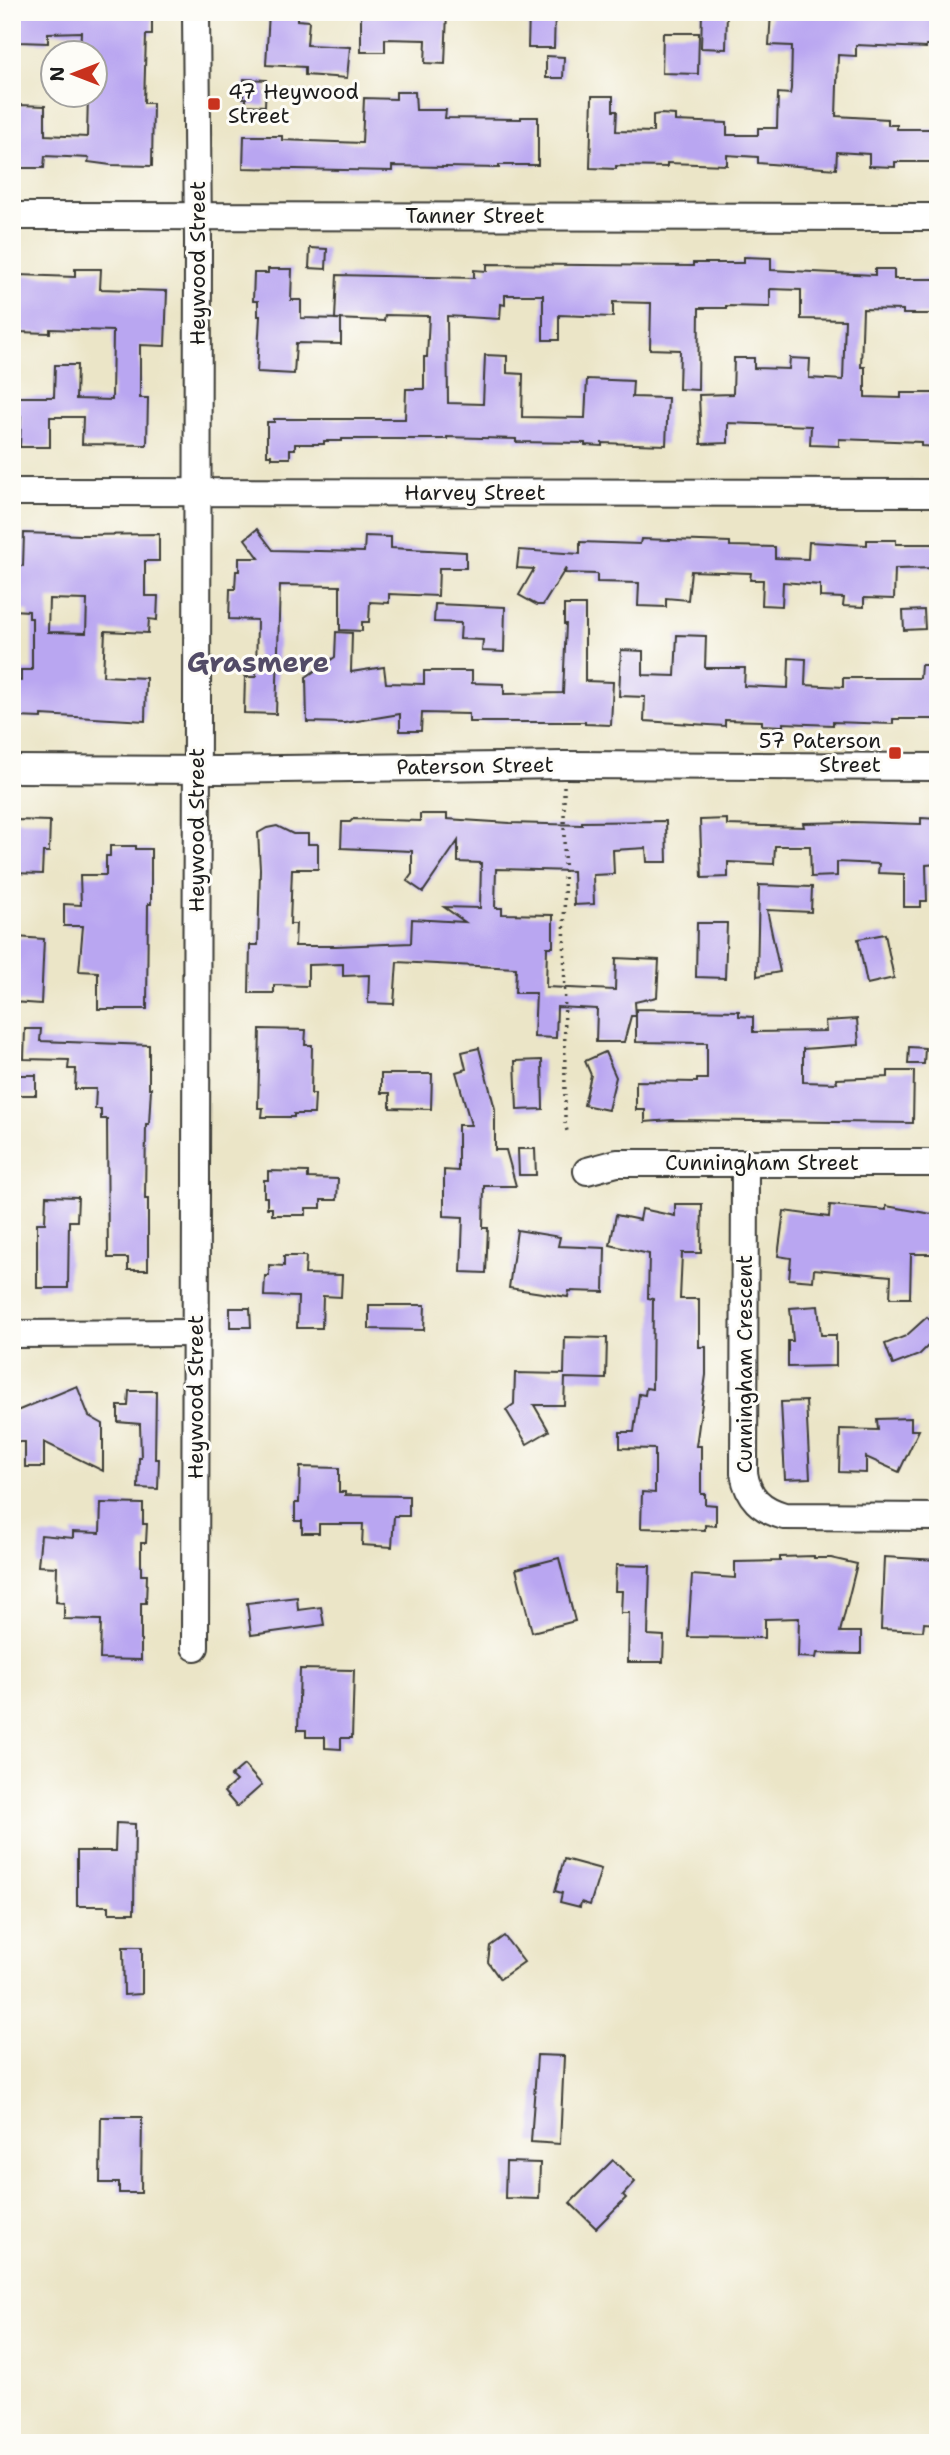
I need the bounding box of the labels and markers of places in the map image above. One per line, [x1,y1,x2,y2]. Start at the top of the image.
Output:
place label: 47 Heywood Street [228,78,359,130]
marker: 47 Heywood Street [206,96,222,112]
place label: 57 Paterson Street [759,727,881,779]
marker: 57 Paterson Street [887,745,903,761]

